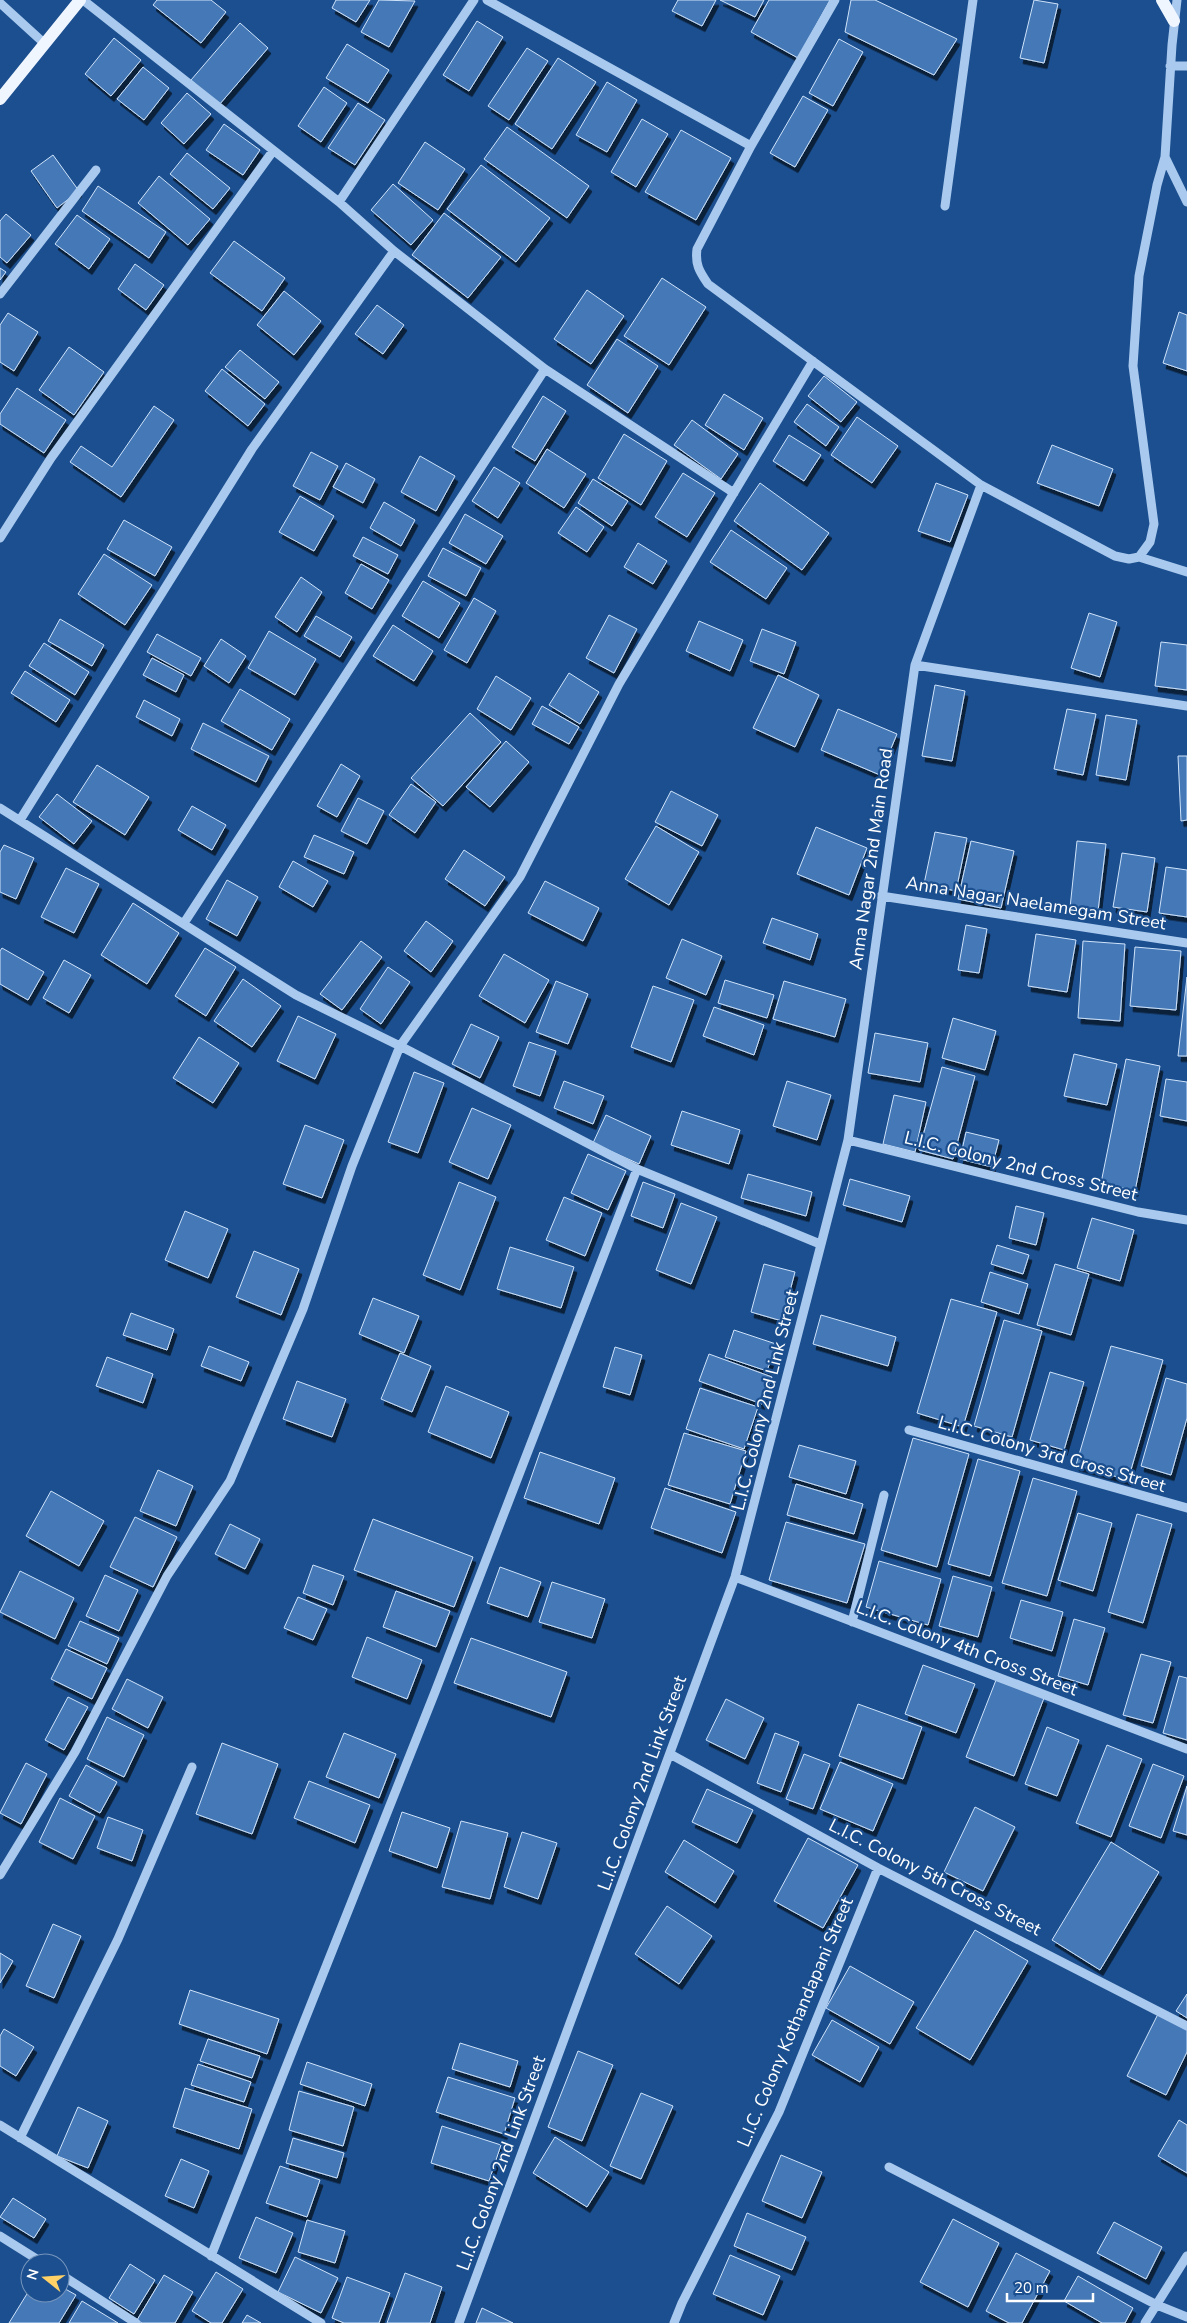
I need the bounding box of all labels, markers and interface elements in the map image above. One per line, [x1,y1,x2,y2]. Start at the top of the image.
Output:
street label: Anna Nagar 2nd Main Road [844,747,898,971]
street label: Anna Nagar Naelamegam Street [904,871,1169,936]
street label: L.I.C. Colony 2nd Cross Street [902,1125,1141,1207]
street label: L.I.C. Colony 2nd Link Street [726,1286,804,1513]
street label: L.I.C. Colony 3rd Cross Street [935,1410,1169,1498]
street label: L.I.C. Colony 4th Cross Street [853,1595,1082,1702]
street label: L.I.C. Colony 2nd Link Street [592,1672,692,1894]
street label: L.I.C. Colony 5th Cross Street [825,1813,1046,1941]
street label: L.I.C. Colony Kothandapani Street [731,1893,859,2151]
street label: L.I.C. Colony 2nd Link Street [451,2052,551,2274]
north arrow [20,2253,70,2303]
text: N [22,2267,44,2282]
scale bar [1007,2270,1093,2302]
text: 20 m [1014,2278,1049,2298]

